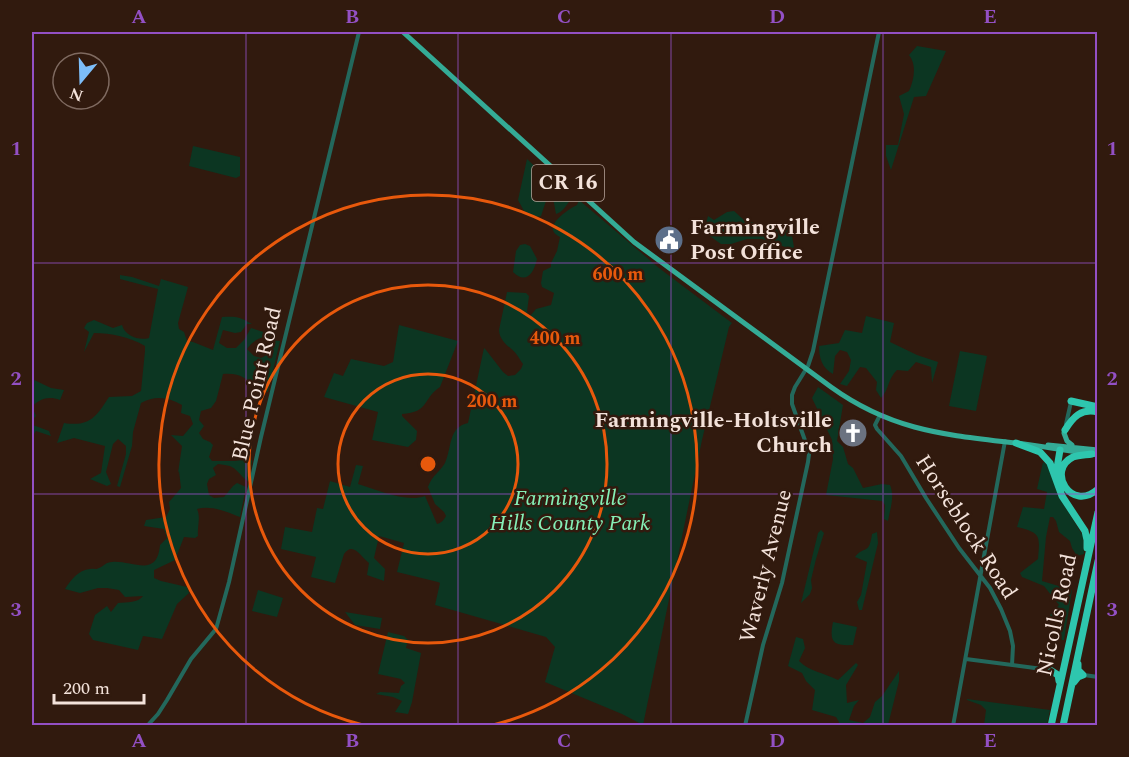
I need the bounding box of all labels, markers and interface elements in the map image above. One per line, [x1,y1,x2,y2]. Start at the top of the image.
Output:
text: A [131,2,147,32]
text: B [345,2,359,32]
text: C [557,2,571,32]
text: D [769,2,785,32]
text: E [983,2,997,32]
north arrow [51,51,111,111]
text: N [66,81,87,108]
text: 1 [10,134,22,164]
text: 1 [1106,134,1118,164]
road number: CR 16 [532,165,604,201]
place label: Farmingville Post Office [690,211,820,269]
public building icon: Farmingville Post Office [653,224,685,256]
text: 600 m [592,261,644,288]
street label: Blue Point Road [223,304,291,464]
text: 400 m [529,325,581,352]
text: 2 [10,364,22,394]
text: 2 [1106,364,1118,394]
text: 200 m [466,388,518,415]
place label: Farmingville-Holtsville Church [595,404,832,462]
church icon: Farmingville-Holtsville Church [837,417,869,449]
street label: Horseblock Road [907,448,1025,606]
centre of rings [418,454,438,474]
park label: Farmingville Hills County Park [490,482,650,540]
street label: Waverly Avenue [731,486,801,646]
street label: Nicolls Road [1028,551,1086,679]
text: 3 [10,595,22,625]
text: 3 [1106,595,1118,625]
scale bar [54,667,144,705]
text: 200 m [63,675,110,702]
text: A [131,726,147,756]
text: B [345,726,359,756]
text: C [557,726,571,756]
text: D [769,726,785,756]
text: E [983,726,997,756]

